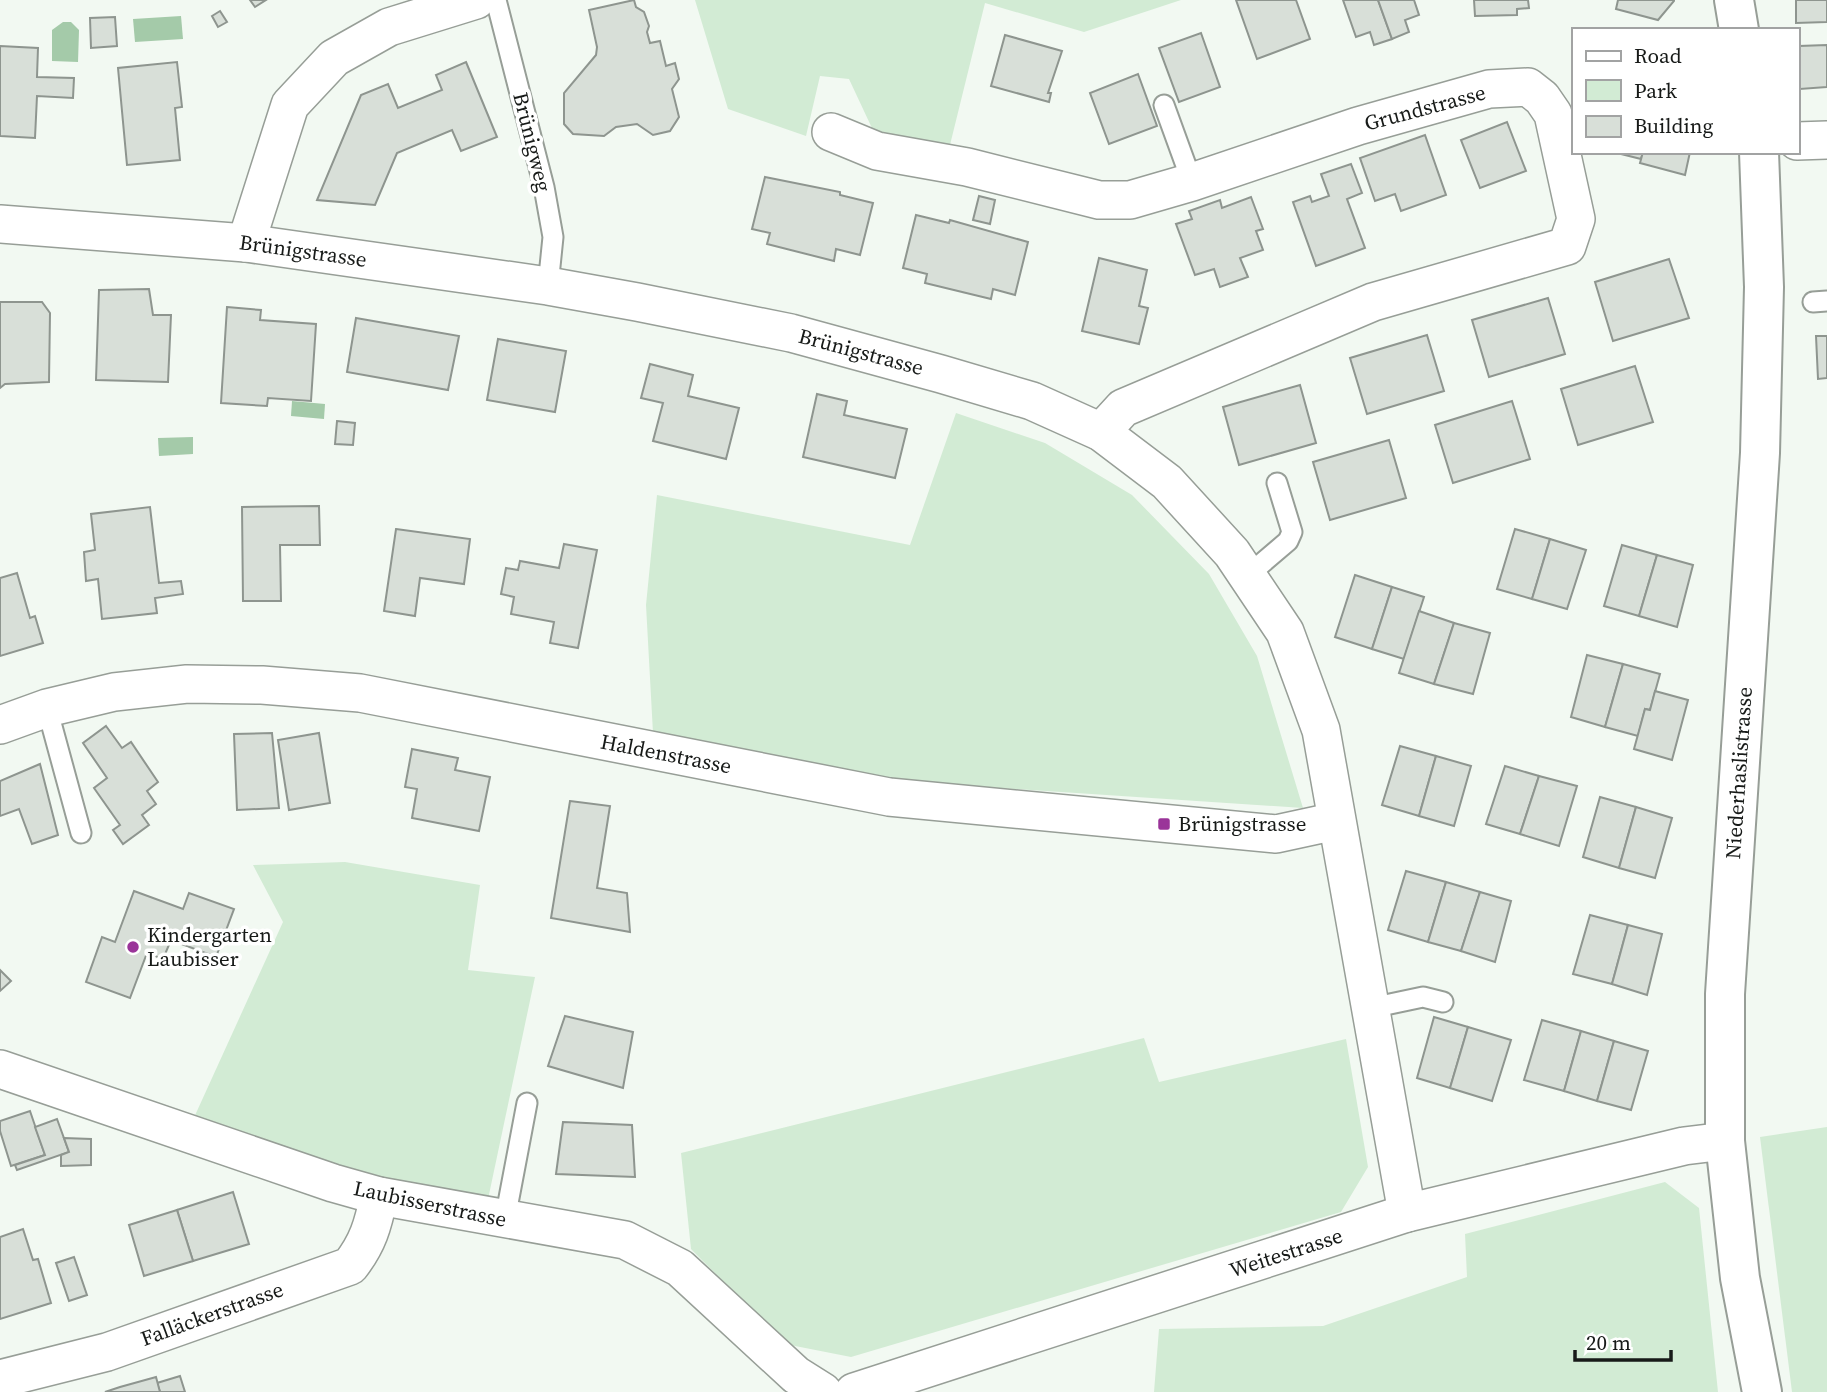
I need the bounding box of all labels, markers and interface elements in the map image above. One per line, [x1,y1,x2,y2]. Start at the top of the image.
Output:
legend [1572,28,1799,154]
text: Road [1634,41,1682,70]
text: Park [1634,76,1678,105]
street label: Grundstrasse [1361,77,1489,138]
street label: Brünigweg [506,89,559,195]
text: Building [1634,111,1713,140]
street label: Brünigstrasse [237,227,369,274]
street label: Brünigstrasse [795,321,927,382]
street label: Niederhaslistrasse [1718,686,1759,860]
street label: Haldenstrasse [598,727,734,780]
place label: Brünigstrasse [1178,809,1306,838]
marker: Brünigstrasse [1156,816,1172,832]
place label: Kindergarten Laubisser [147,920,272,973]
marker: Kindergarten Laubisser [125,939,141,955]
street label: Laubisserstrasse [351,1173,509,1234]
street label: Weitestrasse [1226,1221,1346,1284]
street label: Falläckerstrasse [137,1274,287,1353]
scale bar [1575,1318,1671,1362]
text: 20 m [1586,1328,1631,1357]

